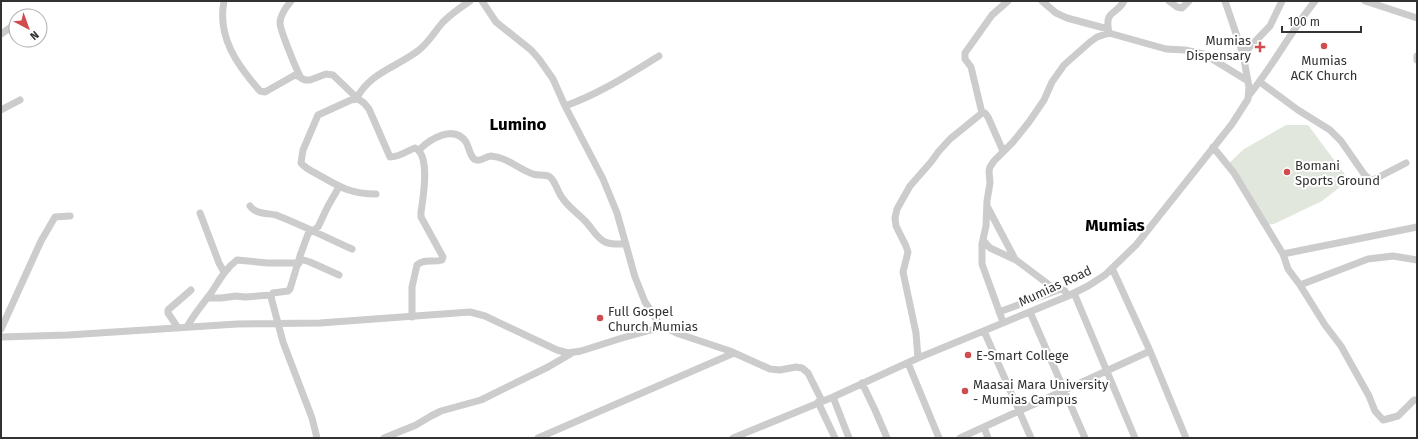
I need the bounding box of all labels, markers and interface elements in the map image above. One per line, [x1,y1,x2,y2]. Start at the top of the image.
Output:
north arrow [8,8,48,48]
scale bar [1282,8,1361,34]
text: 100 m [1288,15,1320,29]
text: N [27,28,41,42]
place label: Mumias Dispensary [1186,33,1252,63]
marker: Mumias Dispensary [1254,41,1266,53]
marker: Mumias ACK Church [1319,41,1329,51]
place label: Mumias ACK Church [1291,53,1357,83]
district label: Lumino [489,114,547,135]
place label: Bomani Sports Ground [1295,158,1380,188]
marker: Bomani Sports Ground [1282,167,1292,177]
district label: Mumias [1085,215,1145,236]
street label: Mumias Road [1016,263,1094,309]
place label: Full Gospel Church Mumias [608,304,698,334]
marker: Full Gospel Church Mumias [595,313,605,323]
place label: E-Smart College [976,348,1069,363]
marker: E-Smart College [963,350,973,360]
place label: Maasai Mara University - Mumias Campus [973,377,1109,407]
marker: Maasai Mara University - Mumias Campus [960,386,970,396]

